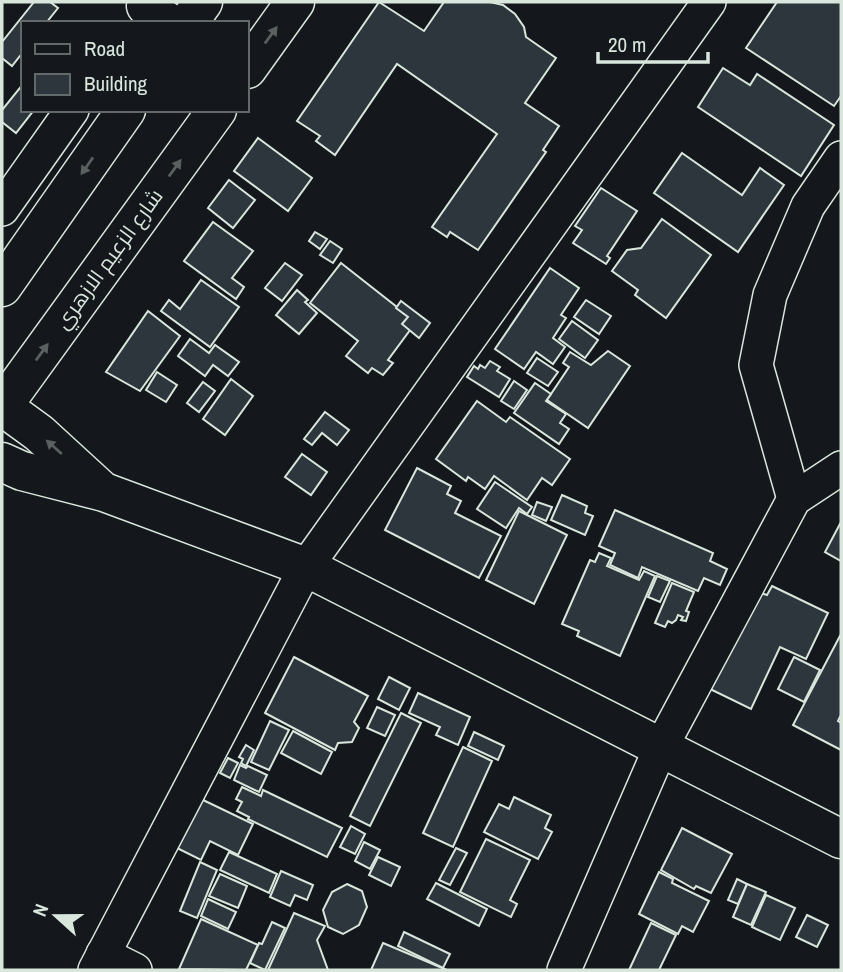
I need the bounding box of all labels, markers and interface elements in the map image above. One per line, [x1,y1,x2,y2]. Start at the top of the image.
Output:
legend [21,21,248,112]
scale bar [598,21,708,65]
one-way arrow [264,26,278,44]
text: 20 m [608,30,646,59]
text: Road [84,34,125,63]
text: Building [84,69,148,98]
one-way arrow [80,157,94,175]
one-way arrow [168,158,182,177]
street label: شارع الزعيم الازهري [48,183,171,336]
one-way arrow [35,343,49,361]
one-way arrow [46,440,63,455]
north arrow [21,881,91,951]
text: N [26,900,54,920]

